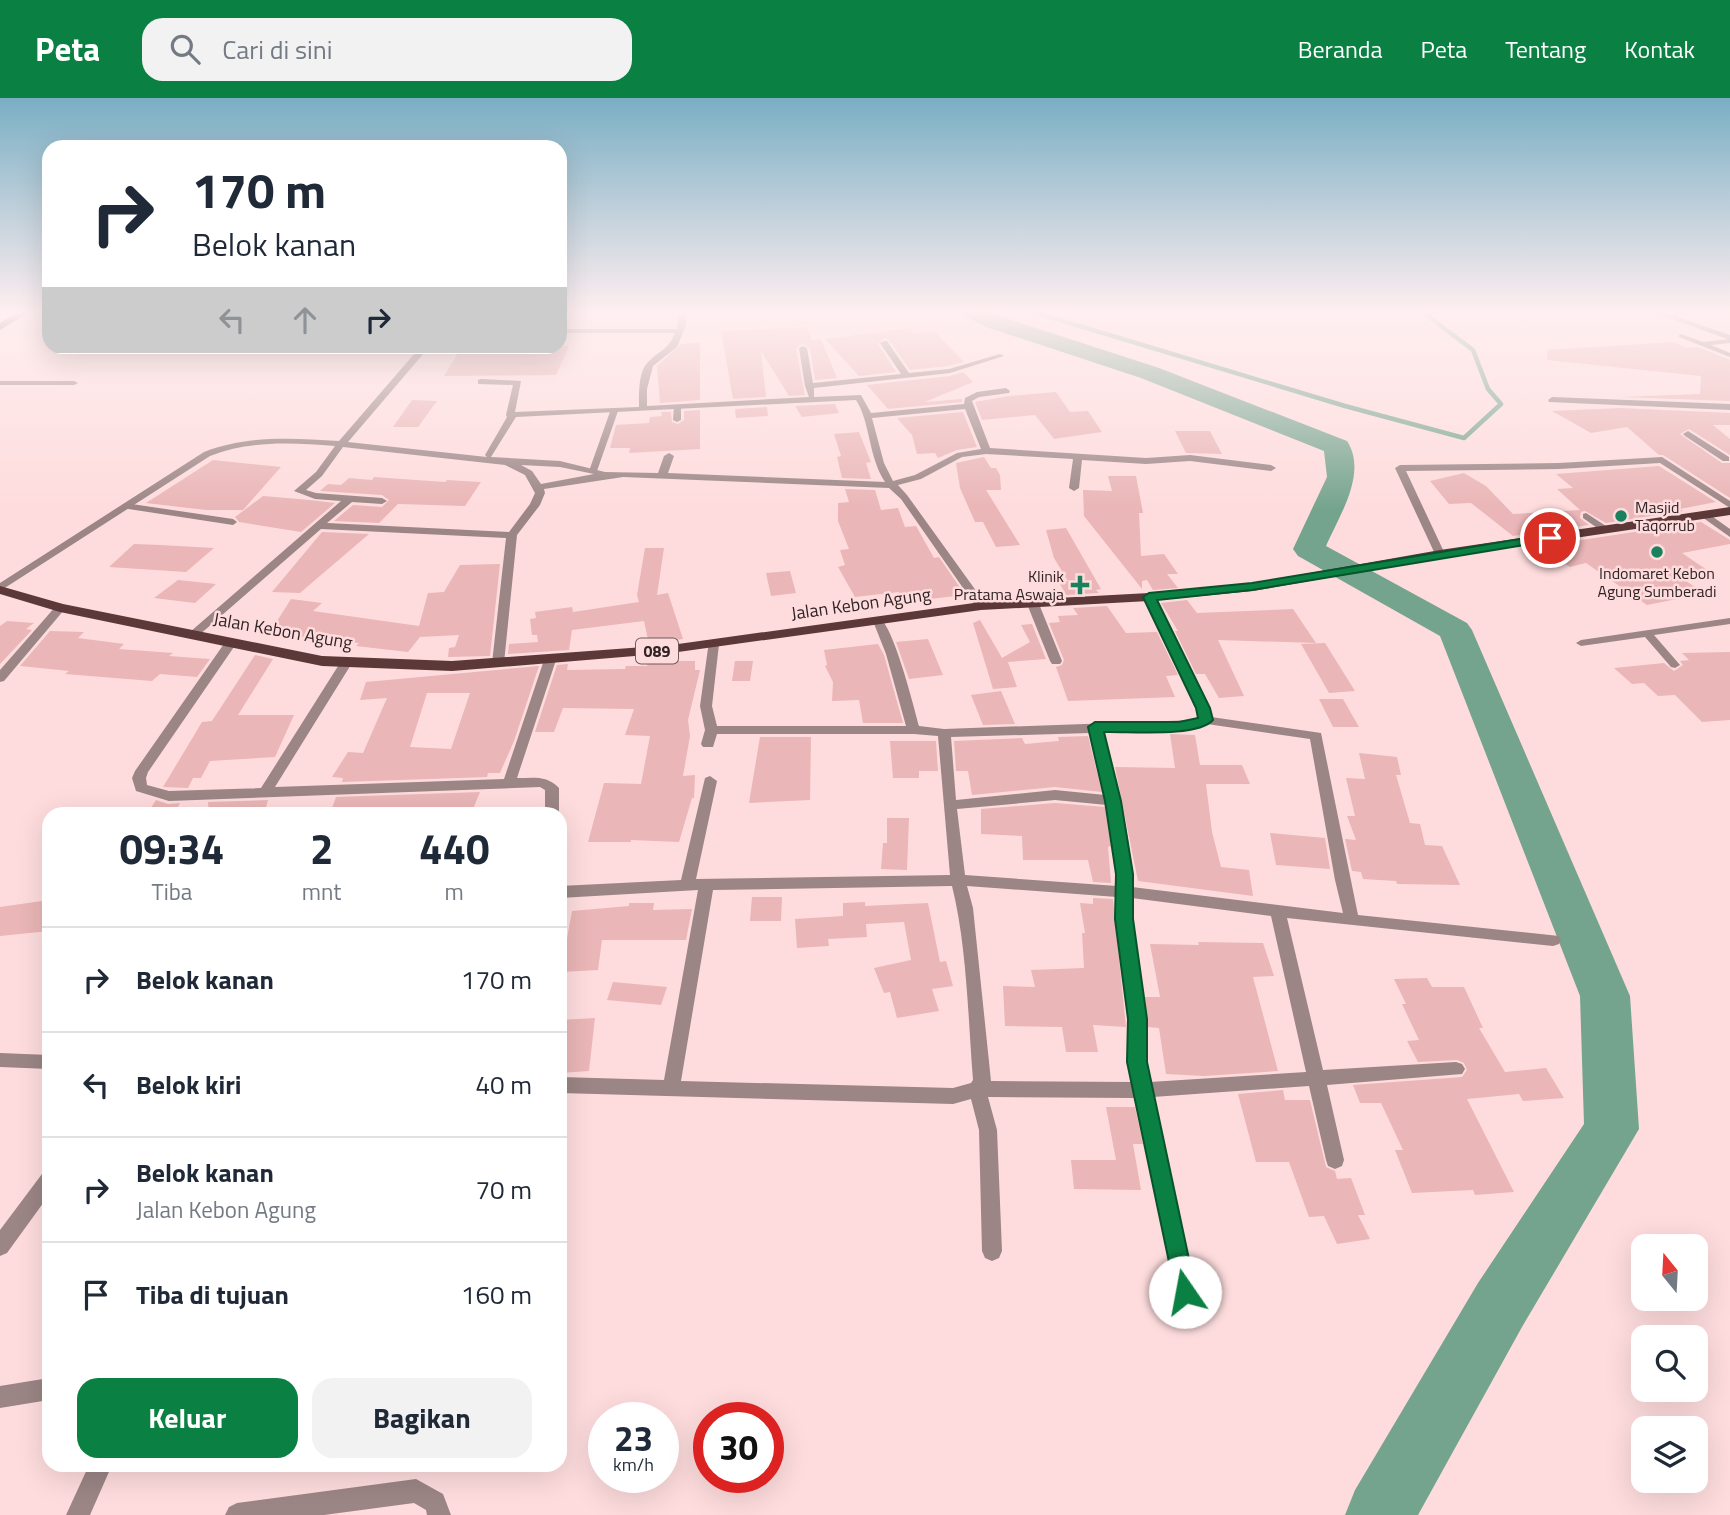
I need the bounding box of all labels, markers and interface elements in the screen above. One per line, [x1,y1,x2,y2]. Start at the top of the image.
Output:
search box [142,18,632,81]
text: Peta [35,24,100,74]
icon: search [166,30,204,68]
text: Cari di sini [222,30,332,69]
text: Beranda [1298,31,1383,67]
text: Peta [1421,31,1467,67]
text: Tentang [1505,31,1586,67]
text: Kontak [1624,31,1695,67]
text: 170 m [192,152,326,227]
icon: right [77,168,168,259]
text: Belok kanan [192,220,356,268]
icon: left [213,301,251,339]
icon: ahead [286,301,324,339]
icon: right [359,301,397,339]
place label: Masjid Taqorrub [1635,495,1695,537]
pin [1520,508,1580,568]
marker: Masjid Taqorrub [1613,508,1629,524]
icon: arrive [1531,519,1569,557]
marker: Indomaret Kebon Agung Sumberadi [1649,544,1665,560]
place label: Indomaret Kebon Agung Sumberadi [1597,561,1717,603]
place label: Klinik Pratama Aswaja [954,564,1064,606]
marker: Klinik Pratama Aswaja [1070,575,1090,595]
street label: Jalan Kebon Agung [789,580,933,627]
street label: Jalan Kebon Agung [211,605,355,656]
road number: 089 [636,638,678,664]
text: 09:34 [120,816,224,880]
text: 2 [310,816,333,880]
text: 440 [419,816,490,880]
text: Tiba [152,874,192,909]
text: mnt [302,874,341,909]
text: m [445,874,464,909]
text: Belok kanan [136,960,274,999]
text: 170 m [461,960,532,999]
icon: right [77,961,115,999]
text: Belok kiri [136,1065,242,1104]
text: 40 m [475,1065,532,1104]
icon: left [77,1066,115,1104]
text: Belok kanan [136,1153,274,1192]
text: 70 m [475,1170,532,1209]
icon: right [77,1171,115,1209]
text: Jalan Kebon Agung [136,1192,316,1227]
north arrow [1631,1234,1708,1311]
map controls [1631,1234,1708,1493]
position arrow [1148,1255,1222,1329]
text: Tiba di tujuan [136,1275,289,1314]
text: 160 m [461,1275,532,1314]
icon: arrive [77,1276,115,1314]
button: search [1631,1325,1708,1402]
button: Keluar [77,1378,298,1458]
button: Bagikan [312,1378,532,1458]
speed limit sign: 30 [693,1402,784,1493]
text: 23 [614,1411,653,1465]
button: layers [1631,1416,1708,1493]
text: km/h [613,1451,654,1478]

